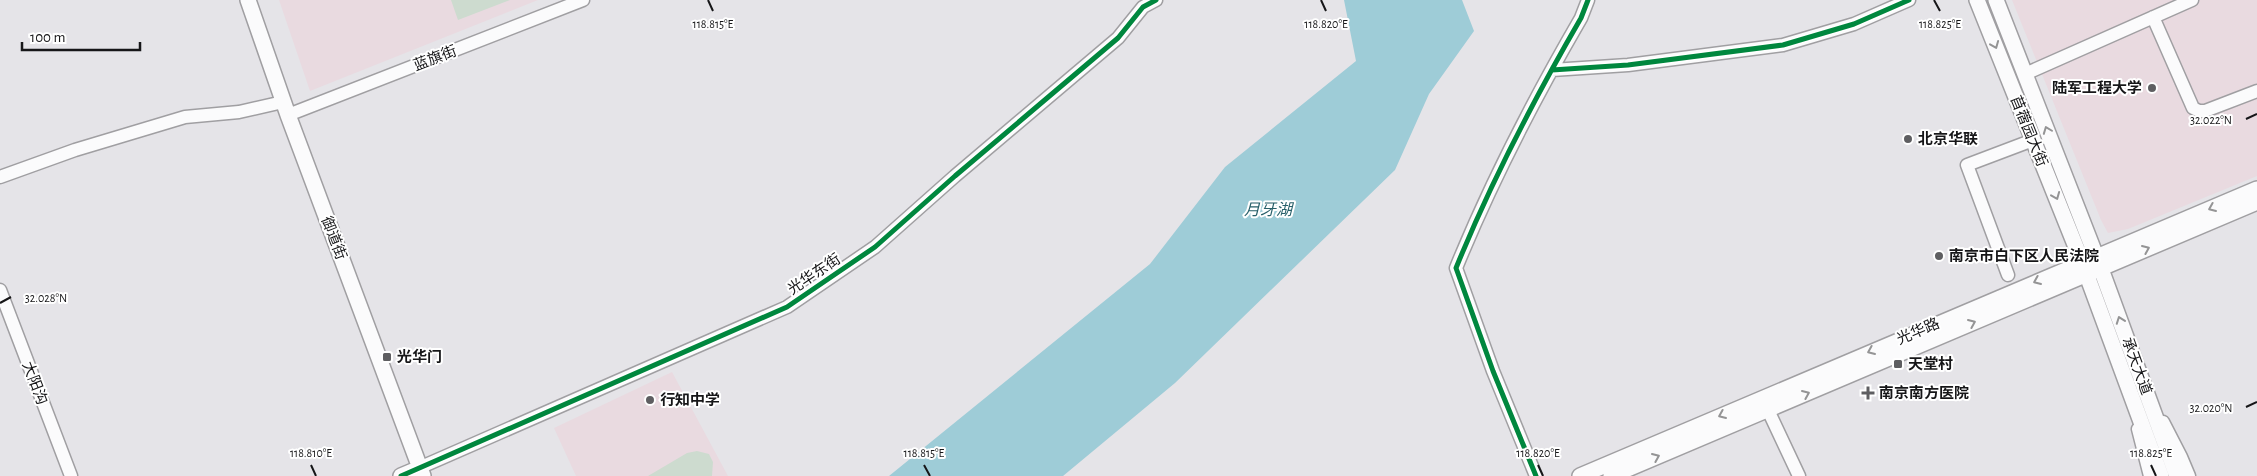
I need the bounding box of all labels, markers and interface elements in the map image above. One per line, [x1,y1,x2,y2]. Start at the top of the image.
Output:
text: 118.815°E [693,18,734,30]
text: 118.820°E [1304,18,1348,30]
text: 118.825°E [1919,18,1961,30]
scale bar [22,20,140,52]
text: 100 m [30,30,65,45]
one-way arrow [1989,40,2000,49]
street label: 蓝旗街 [411,42,459,74]
place label: 陆军工程大学 [2052,79,2142,96]
marker: 陆军工程大学 [2146,82,2158,94]
street label: 苜蓿园大街 [2008,93,2050,169]
text: 32.022°N [2190,114,2232,126]
one-way arrow [2042,126,2053,135]
place label: 北京华联 [1918,130,1978,147]
marker: 北京华联 [1902,133,1914,145]
one-way arrow [2049,191,2060,200]
water label: 月牙湖 [1244,201,1295,218]
one-way arrow [2208,201,2217,212]
street label: 御道街 [318,214,350,262]
one-way arrow [2141,245,2149,255]
place label: 南京市白下区人民法院 [1949,247,2099,264]
street label: 光华东街 [784,250,843,297]
marker: 南京市白下区人民法院 [1933,250,1945,262]
one-way arrow [2033,274,2042,285]
text: 32.028°N [25,292,67,304]
street label: 光华路 [1894,314,1942,347]
one-way arrow [2116,317,2126,325]
one-way arrow [1967,319,1976,330]
street label: 承天大道 [2119,335,2155,397]
one-way arrow [1867,345,1876,356]
place label: 光华门 [397,348,442,365]
marker: 光华门 [381,351,393,363]
place label: 天堂村 [1908,355,1953,372]
marker: 天堂村 [1892,358,1904,370]
street label: 大阳沟 [19,359,51,407]
place label: 南京南方医院 [1879,385,1969,401]
marker: 南京南方医院 [1861,386,1875,400]
one-way arrow [1801,390,1810,400]
place label: 行知中学 [660,391,720,408]
marker: 行知中学 [644,394,656,406]
text: 32.020°N [2190,402,2233,414]
one-way arrow [1718,409,1727,420]
text: 118.810°E [290,447,332,459]
text: 118.815°E [904,447,945,459]
text: 118.820°E [1516,447,1560,459]
text: 118.825°E [2130,447,2172,459]
one-way arrow [1651,453,1660,464]

